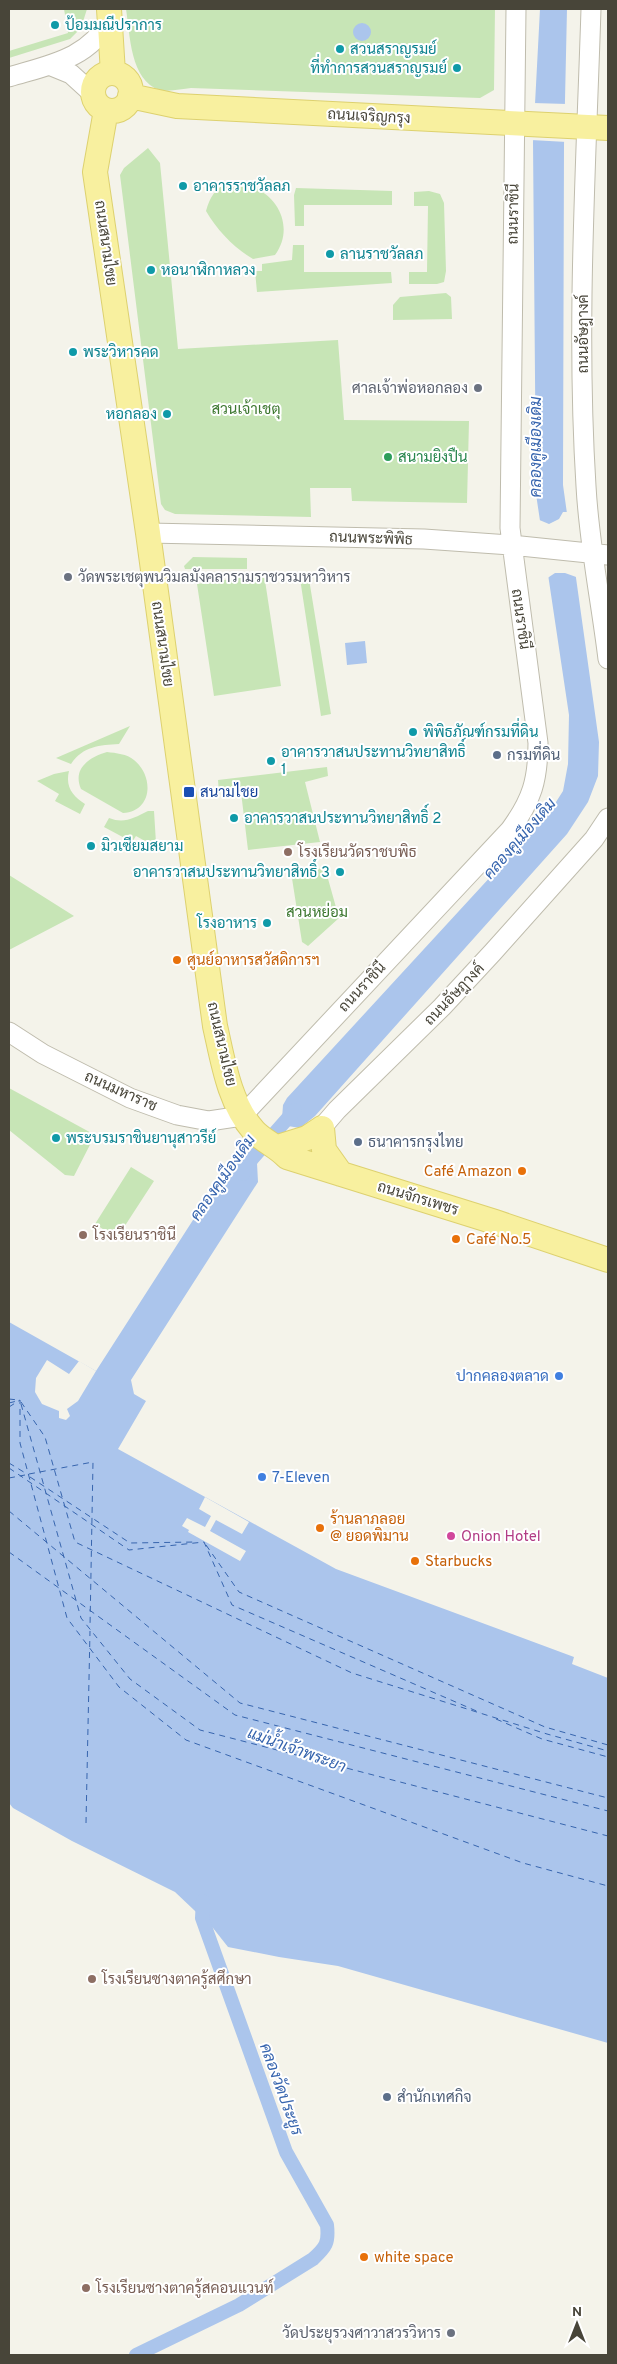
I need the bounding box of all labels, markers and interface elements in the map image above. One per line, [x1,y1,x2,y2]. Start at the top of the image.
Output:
place label: ป้อมมณีปราการ [65,15,162,36]
marker: ป้อมมณีปราการ [49,19,61,31]
place label: สวนสราญรมย์ [350,39,437,60]
marker: สวนสราญรมย์ [334,43,346,55]
place label: ที่ทำการสวนสราญรมย์ [310,53,447,79]
marker: ที่ทำการสวนสราญรมย์ [451,62,463,74]
street label: ถนนเจริญกรุง [327,105,411,129]
place label: อาคารราชวัลลภ [193,177,291,197]
marker: อาคารราชวัลลภ [177,180,189,192]
street label: ถนนราชินี [502,183,525,245]
street label: ถนนสนามไชย [89,199,122,287]
place label: ลานราชวัลลภ [340,245,423,265]
marker: ลานราชวัลลภ [324,248,336,260]
place label: หอนาฬิกาหลวง [161,261,256,281]
marker: หอนาฬิกาหลวง [145,264,157,276]
street label: ถนนอัษฎางค์ [573,294,594,374]
place label: พระวิหารคด [83,343,159,363]
marker: พระวิหารคด [67,346,79,358]
place label: ศาลเจ้าพ่อหอกลอง [352,378,468,399]
marker: ศาลเจ้าพ่อหอกลอง [472,382,484,394]
water label: คลองคูเมืองเดิม [524,396,547,497]
park label: สวนเจ้าเชตุ [211,399,281,420]
place label: หอกลอง [106,406,157,425]
marker: หอกลอง [161,408,173,420]
place label: สนามยิงปืน [398,447,468,468]
marker: สนามยิงปืน [382,451,394,463]
street label: ถนนพระพิพิธ [329,528,413,550]
place label: วัดพระเชตุพนวิมลมังคลารามราชวรมหาวิหาร [78,568,351,588]
marker: วัดพระเชตุพนวิมลมังคลารามราชวรมหาวิหาร [62,571,74,583]
street label: ถนนราชินี [506,587,535,651]
street label: ถนนสนามไชย [146,600,179,688]
place label: พิพิธภัณฑ์กรมที่ดิน [423,717,538,743]
marker: พิพิธภัณฑ์กรมที่ดิน [407,726,419,738]
place label: อาคารวาสนประทานวิทยาสิทธิ์ 1 [281,737,466,780]
place label: กรมที่ดิน [507,740,560,766]
marker: กรมที่ดิน [491,749,503,761]
marker: อาคารวาสนประทานวิทยาสิทธิ์ 1 [265,755,277,767]
place label: สนามไชย [200,782,258,803]
marker: สนามไชย [182,785,196,799]
water label: คลองคูเมืองเดิม [478,793,561,884]
place label: อาคารวาสนประทานวิทยาสิทธิ์ 2 [244,803,441,829]
marker: อาคารวาสนประทานวิทยาสิทธิ์ 2 [228,812,240,824]
place label: มิวเซียมสยาม [101,836,183,857]
marker: มิวเซียมสยาม [85,840,97,852]
place label: โรงเรียนวัดราชบพิธ [297,842,417,863]
marker: โรงเรียนวัดราชบพิธ [282,846,294,858]
place label: อาคารวาสนประทานวิทยาสิทธิ์ 3 [133,857,330,883]
marker: อาคารวาสนประทานวิทยาสิทธิ์ 3 [334,866,346,878]
park label: สวนหย่อม [286,902,348,923]
place label: โรงอาหาร [196,913,257,934]
marker: โรงอาหาร [261,917,273,929]
place label: ศูนย์อาหารสวัสดิการฯ [187,950,320,971]
marker: ศูนย์อาหารสวัสดิการฯ [171,954,183,966]
street label: ถนนราชินี [334,958,391,1017]
street label: ถนนอัษฎางค์ [419,959,489,1030]
street label: ถนนสนามไชย [202,1000,241,1088]
street label: ถนนมหาราช [81,1068,160,1117]
place label: พระบรมราชินยานุสาวรีย์ [66,1128,216,1149]
water label: คลองคูเมืองเดิม [184,1129,261,1225]
marker: พระบรมราชินยานุสาวรีย์ [50,1132,62,1144]
place label: ธนาคารกรุงไทย [368,1132,464,1153]
marker: ธนาคารกรุงไทย [352,1136,364,1148]
place label: Café Amazon [424,1163,512,1182]
marker: Café Amazon [516,1165,528,1177]
street label: ถนนจักรเพชร [375,1177,461,1221]
place label: โรงเรียนราชินี [92,1225,176,1246]
marker: โรงเรียนราชินี [77,1229,89,1241]
place label: Café No.5 [466,1231,531,1250]
marker: Café No.5 [450,1233,462,1245]
place label: ปากคลองตลาด [456,1368,549,1387]
marker: ปากคลองตลาด [553,1370,565,1382]
place label: 7-Eleven [272,1469,330,1488]
marker: 7-Eleven [256,1471,268,1483]
place label: ร้านลาภลอย @ ยอดพิมาน [330,1509,409,1547]
marker: ร้านลาภลอย @ ยอดพิมาน [314,1522,326,1534]
place label: Onion Hotel [461,1528,541,1547]
marker: Onion Hotel [445,1530,457,1542]
place label: Starbucks [425,1553,492,1572]
marker: Starbucks [409,1555,421,1567]
water label: แม่น้ำเจ้าพระยา [244,1718,351,1778]
place label: โรงเรียนซางตาครู้สศึกษา [101,1969,252,1990]
marker: โรงเรียนซางตาครู้สศึกษา [86,1973,98,1985]
water label: คลองวัดประยูร [254,2040,308,2140]
place label: สำนักเทศกิจ [397,2088,472,2108]
marker: สำนักเทศกิจ [381,2091,393,2103]
place label: white space [374,2249,454,2268]
marker: white space [358,2251,370,2263]
place label: โรงเรียนซางตาครู้สคอนแวนท์ [95,2278,274,2299]
marker: โรงเรียนซางตาครู้สคอนแวนท์ [80,2282,92,2294]
north arrow [552,2299,602,2349]
text: N [572,2304,582,2321]
place label: วัดประยุรวงศาวาสวรวิหาร [282,2324,441,2344]
marker: วัดประยุรวงศาวาสวรวิหาร [445,2327,457,2339]

